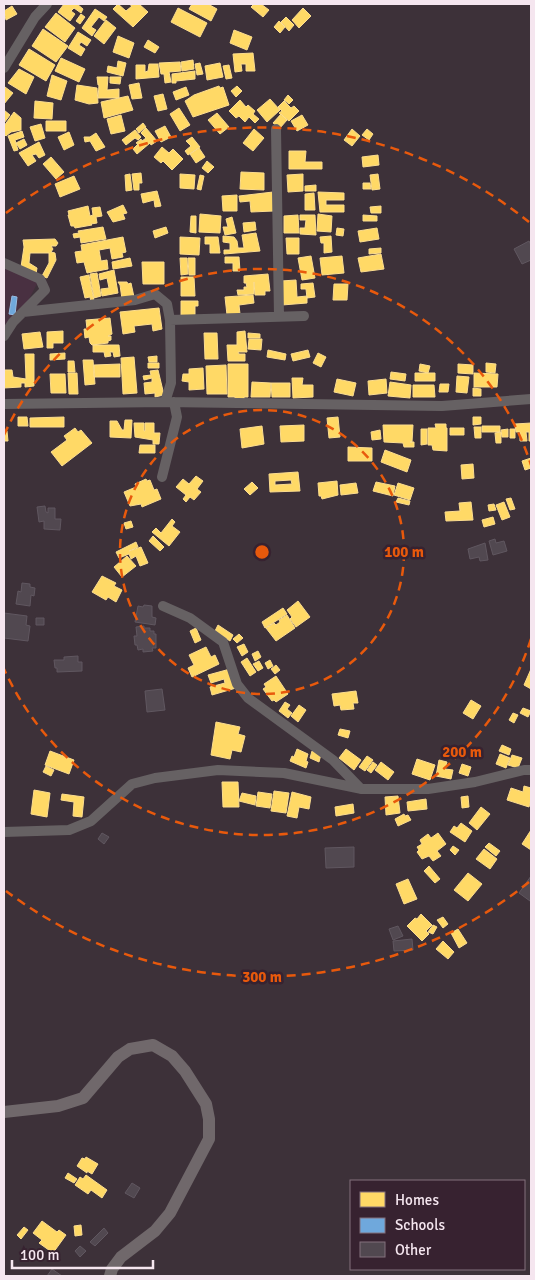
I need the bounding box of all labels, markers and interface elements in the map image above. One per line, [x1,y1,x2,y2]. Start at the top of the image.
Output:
centre of rings [253,543,271,561]
text: 100 m [384,543,424,561]
text: 200 m [442,743,482,761]
text: 300 m [242,968,282,986]
legend [350,1180,525,1270]
text: Homes [395,1191,439,1209]
text: Schools [395,1216,446,1234]
scale bar [12,1238,154,1270]
text: Other [395,1241,432,1259]
text: 100 m [20,1246,60,1264]

